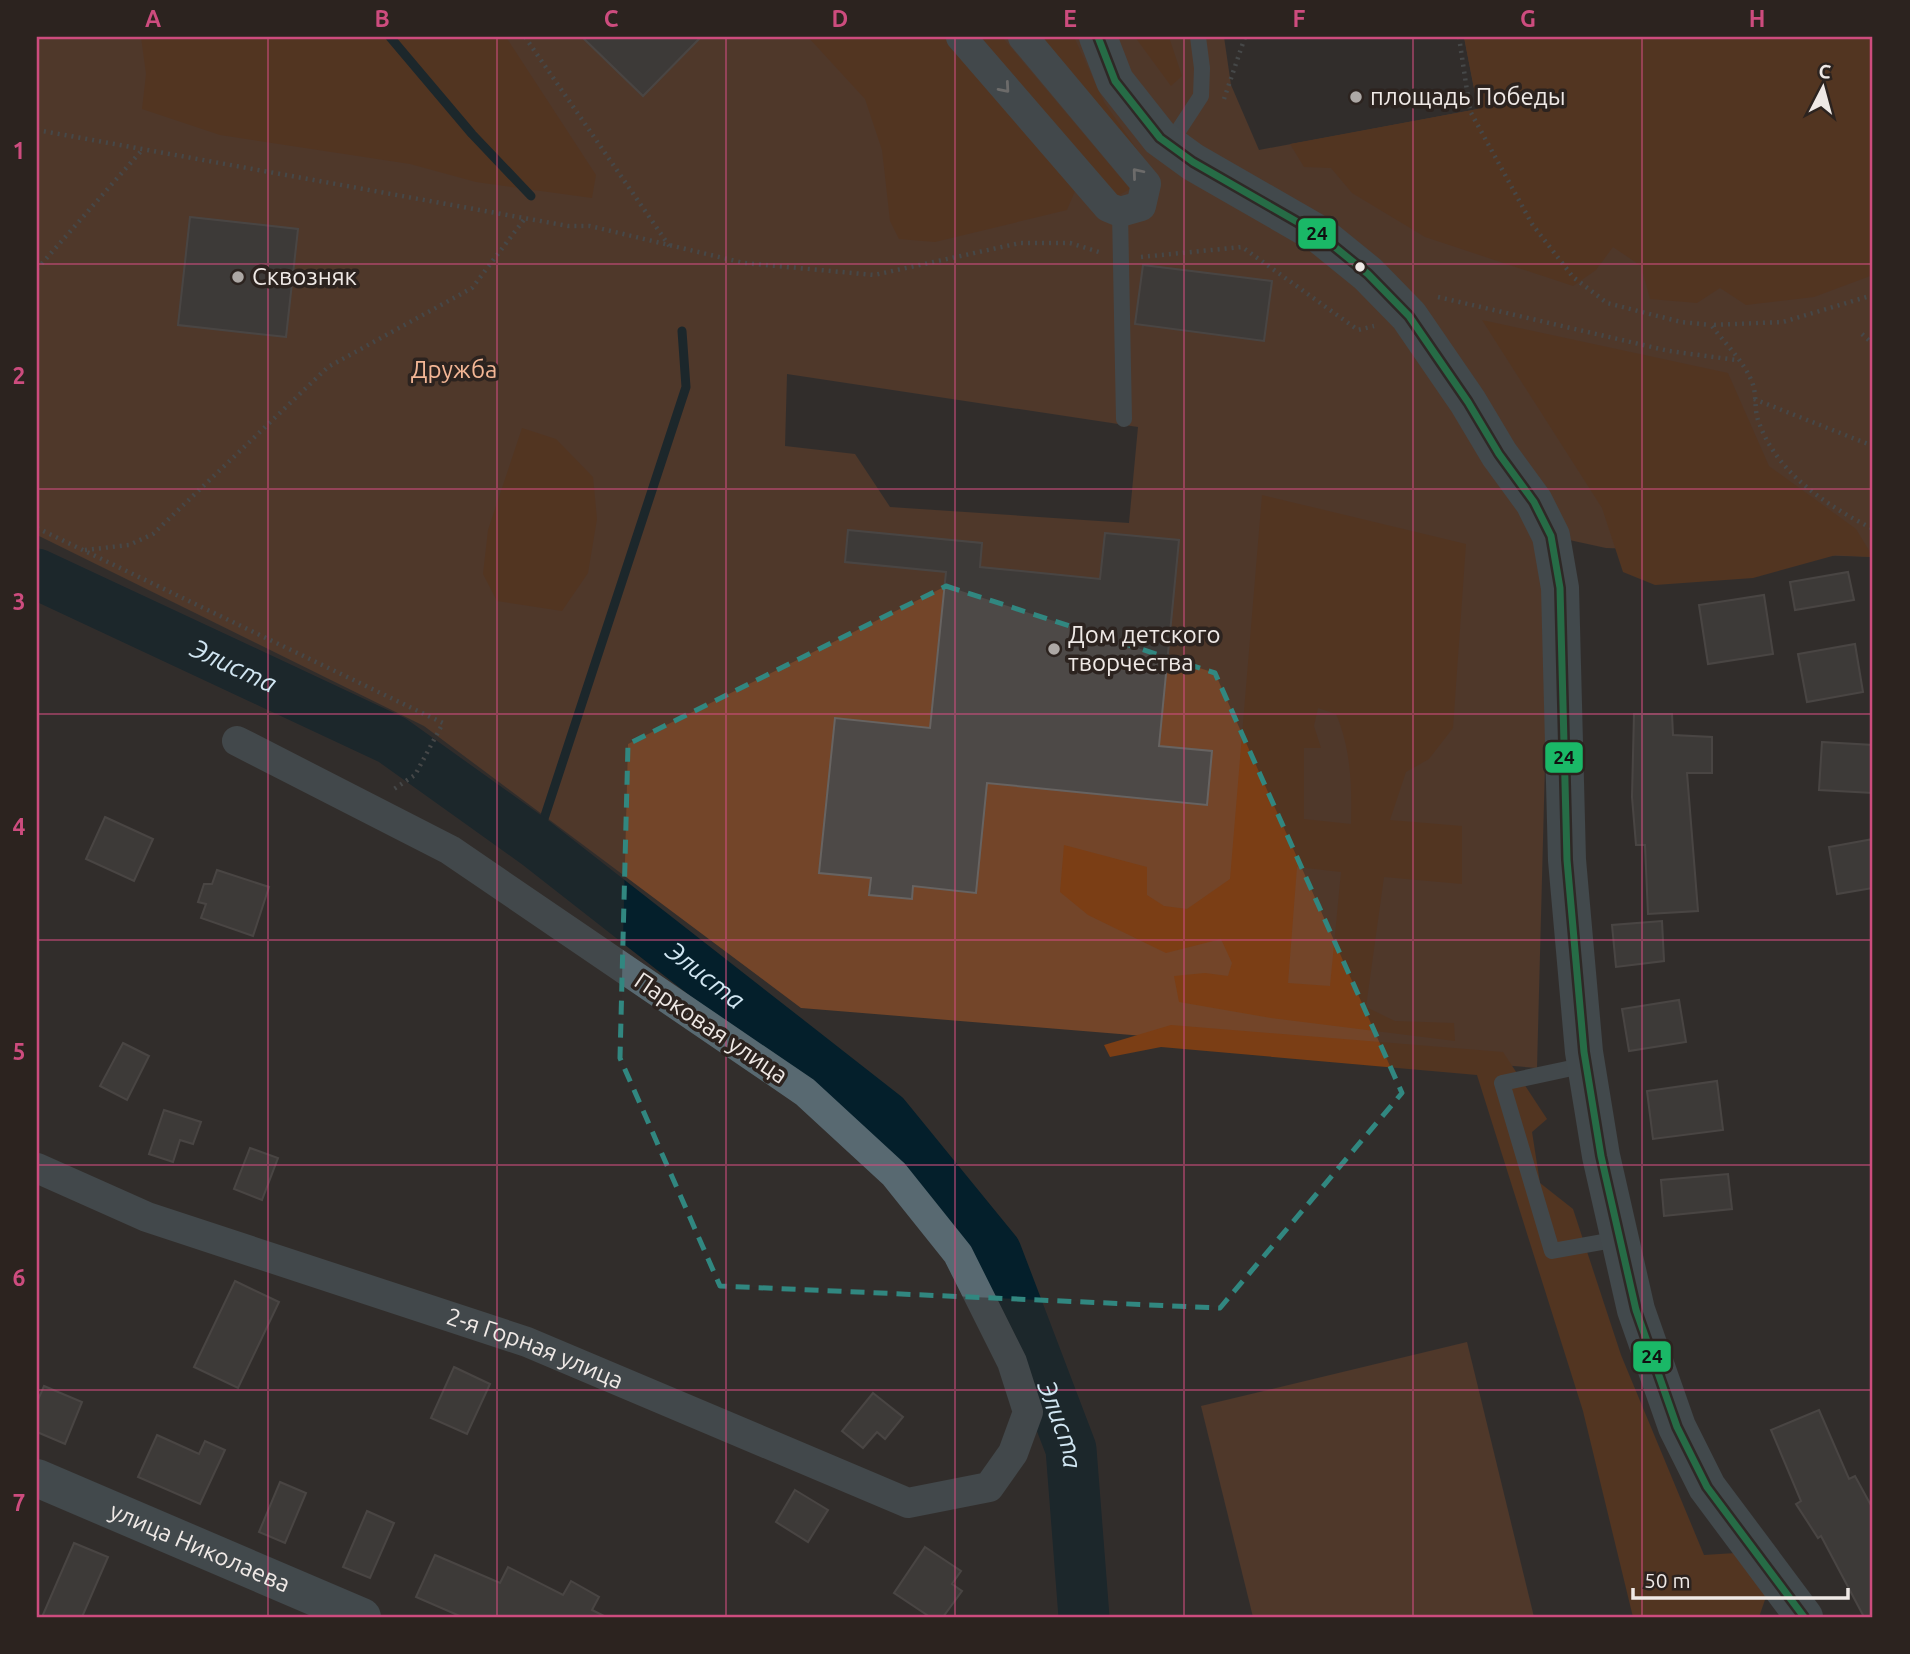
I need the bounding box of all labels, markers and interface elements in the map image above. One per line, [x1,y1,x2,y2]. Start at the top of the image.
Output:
text: A [145,6,161,31]
text: B [374,6,390,31]
text: C [604,6,619,31]
text: D [832,6,848,31]
text: E [1063,6,1077,31]
text: F [1293,6,1306,31]
text: G [1520,6,1536,31]
text: H [1749,6,1765,31]
north arrow [1787,52,1857,122]
text: С [1818,60,1832,83]
one-way arrow [997,80,1009,93]
place label: площадь Победы [1370,83,1566,110]
marker: площадь Победы [1348,89,1364,105]
text: 1 [13,138,25,163]
one-way arrow [1133,169,1145,182]
line badge: 24 [1297,217,1337,250]
text: 24 [1306,222,1328,244]
unlabelled marker [1353,260,1367,274]
place label: Сквозняк [252,263,357,290]
marker: Сквозняк [230,269,246,285]
park label: Дружба [411,356,497,383]
text: 2 [13,363,25,388]
text: 3 [13,589,25,614]
place label: Дом детского творчества [1068,621,1220,676]
water label: Элиста [185,633,281,698]
marker: Дом детского творчества [1046,641,1062,657]
line badge: 24 [1544,741,1584,774]
text: 24 [1553,746,1575,768]
text: 4 [13,814,26,839]
water label: Элиста [660,935,751,1015]
street label: Парковая улица [630,966,793,1089]
text: 5 [13,1039,25,1064]
text: 6 [13,1265,26,1290]
street label: 2-я Горная улица [443,1302,627,1394]
line badge: 24 [1632,1340,1672,1373]
text: 24 [1641,1345,1663,1367]
water label: Элиста [1032,1375,1087,1469]
text: 7 [13,1490,25,1515]
street label: улица Николаева [106,1497,294,1598]
scale bar [1633,1556,1849,1600]
text: 50 m [1644,1568,1691,1592]

